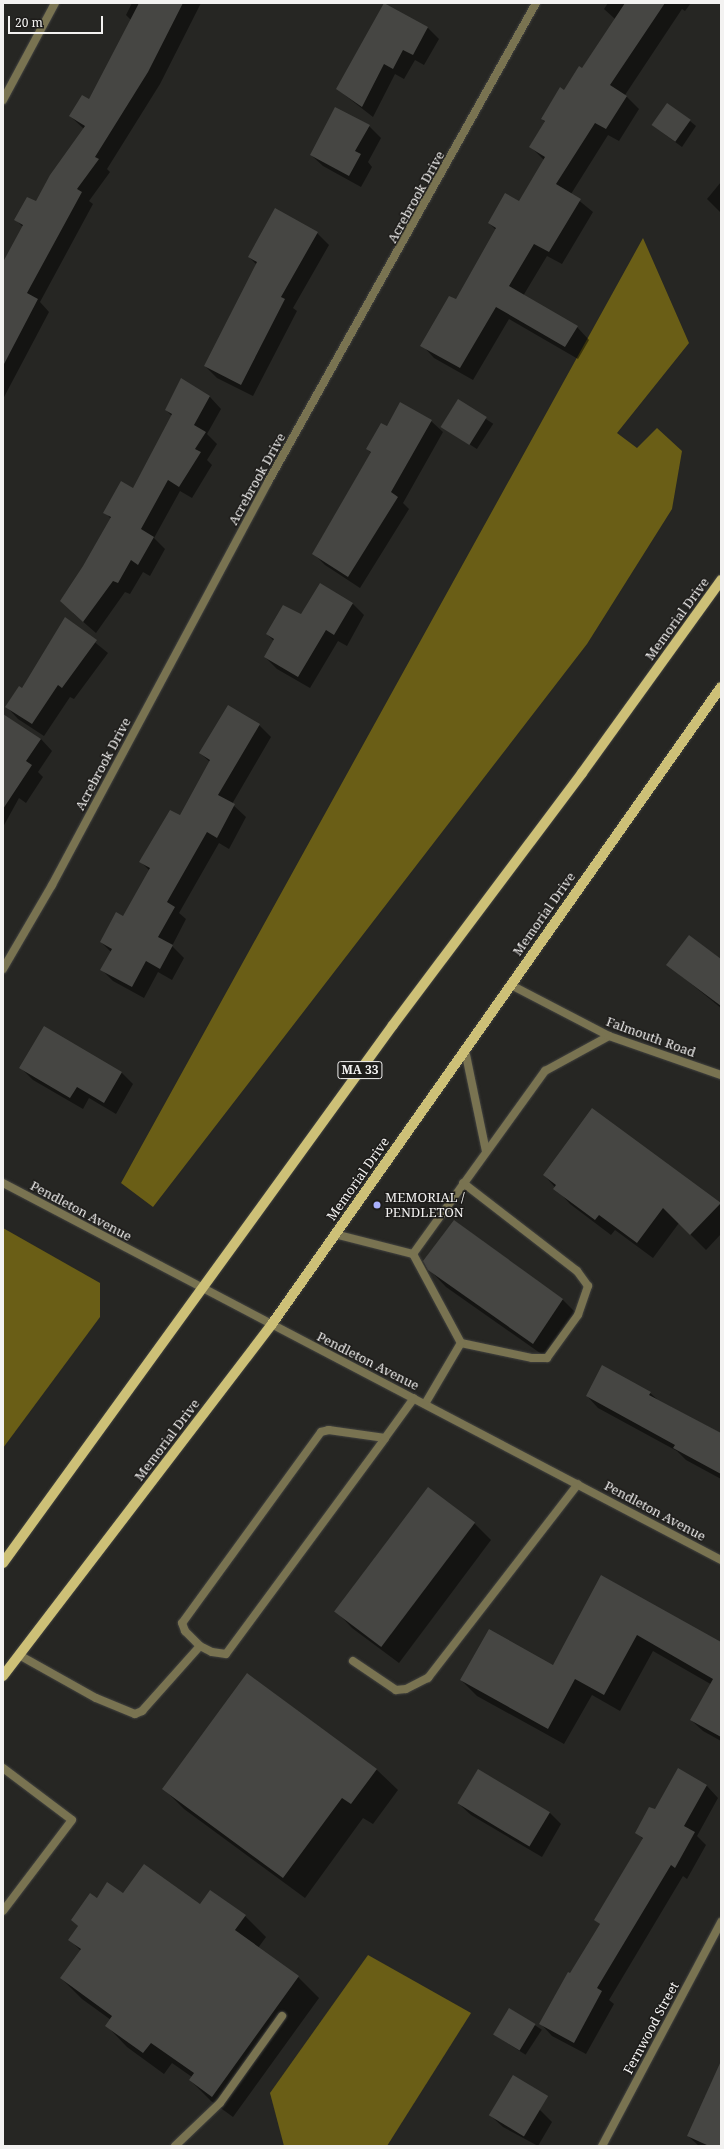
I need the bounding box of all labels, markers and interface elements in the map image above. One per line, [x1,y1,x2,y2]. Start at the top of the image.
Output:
scale bar [10,8,105,34]
text: 20 m [15,14,43,31]
street label: Acrebrook Drive [384,148,448,246]
street label: Acrebrook Drive [225,430,289,528]
street label: Memorial Drive [642,575,712,663]
street label: Acrebrook Drive [72,715,134,813]
street label: Memorial Drive [509,869,579,959]
street label: Falmouth Road [604,1014,698,1060]
road number: MA 33 [337,1060,383,1080]
street label: Memorial Drive [323,1134,393,1224]
street label: Pendleton Avenue [28,1178,134,1244]
place label: MEMORIAL / PENDLETON [385,1190,465,1221]
marker: MEMORIAL / PENDLETON [372,1200,382,1210]
street label: Pendleton Avenue [314,1329,422,1393]
street label: Memorial Drive [131,1396,203,1484]
street label: Pendleton Avenue [602,1478,708,1544]
street label: Fernwood Street [620,1979,682,2077]

